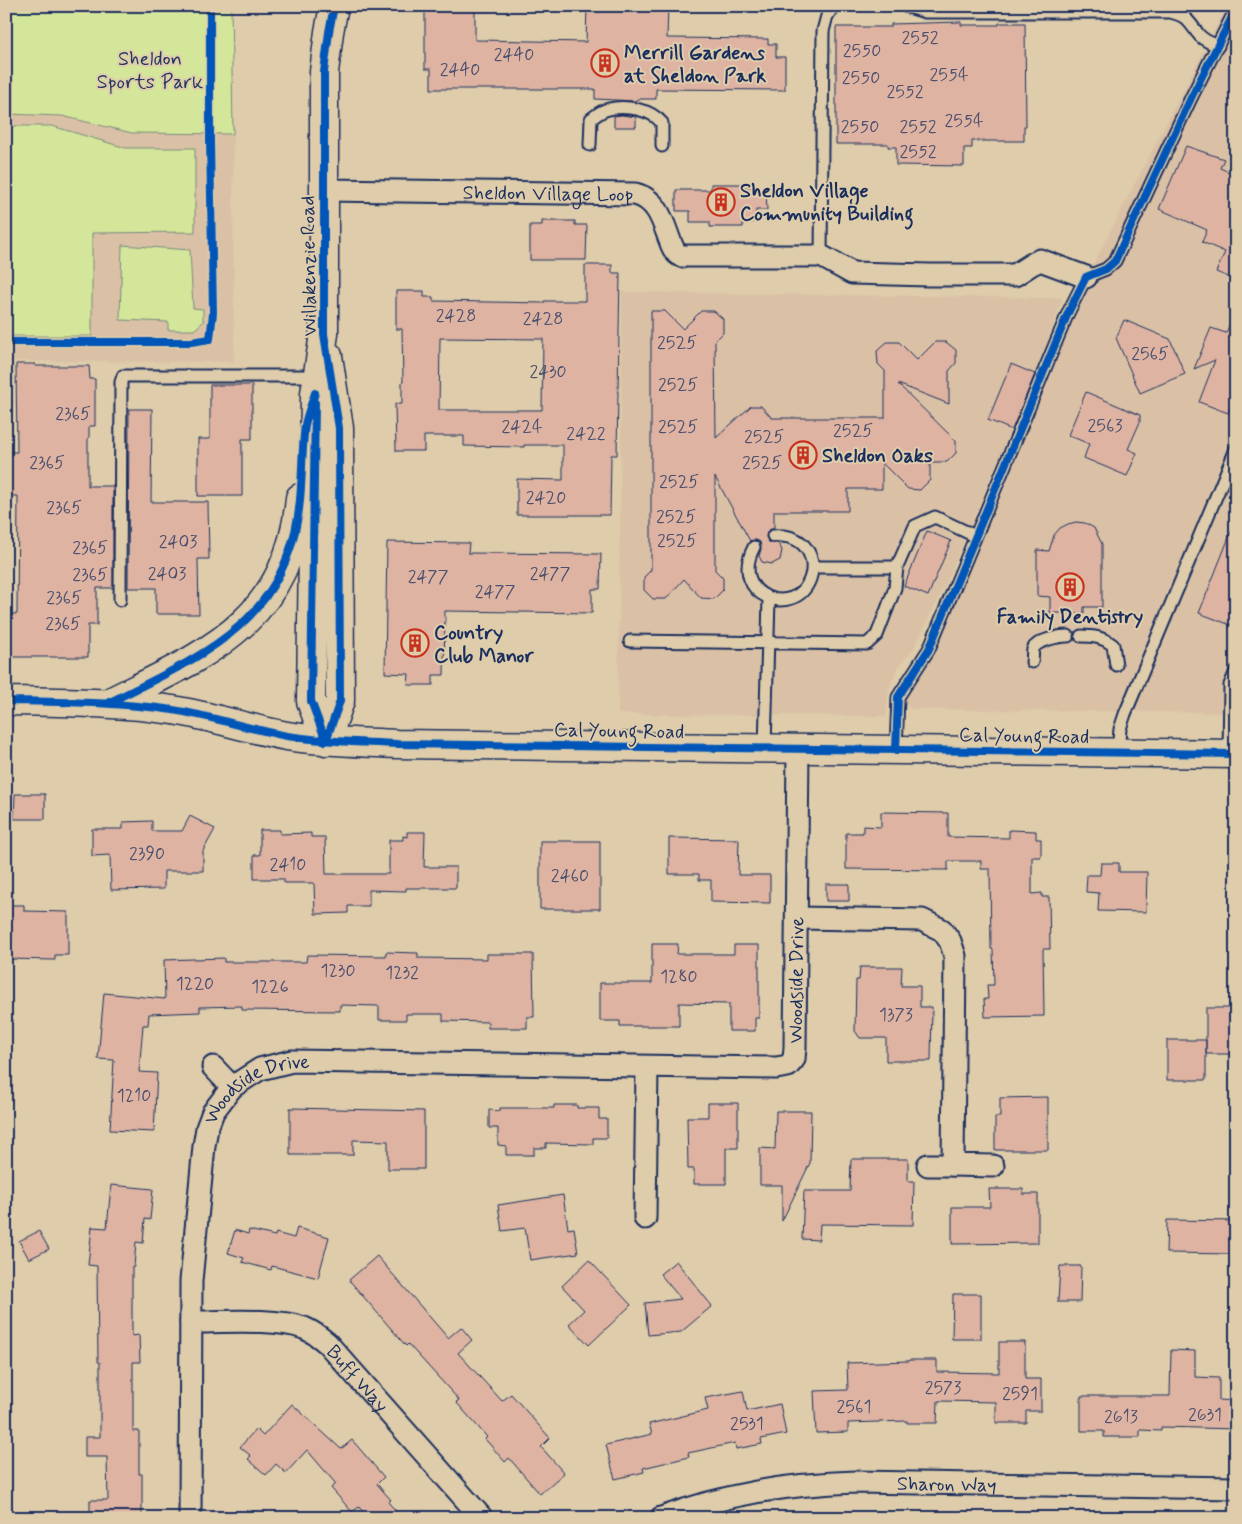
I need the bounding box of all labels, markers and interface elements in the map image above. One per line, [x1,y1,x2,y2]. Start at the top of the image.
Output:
house number: 2552 [901,26,939,50]
house number: 2550 [843,39,881,63]
place label: Merrill Gardens at Sheldon Park [624,40,766,90]
house number: 2440 [494,43,534,67]
park label: Sheldon Sports Park [97,46,203,96]
building icon: Merrill Gardens at Sheldon Park [590,48,620,78]
house number: 2440 [440,58,480,82]
house number: 2554 [930,63,968,87]
house number: 2550 [842,66,880,90]
house number: 2552 [886,80,924,104]
house number: 2554 [945,109,983,133]
house number: 2550 [841,115,879,139]
house number: 2552 [899,115,937,139]
house number: 2552 [899,140,937,164]
place label: Sheldon Village Community Building [740,178,914,230]
street label: Sheldon Village Loop [462,180,634,209]
building icon: Sheldon Village Community Building [706,187,736,217]
street label: Willakenzie Road [295,195,324,337]
house number: 2428 [436,304,476,328]
house number: 2428 [523,307,563,331]
house number: 2525 [657,331,697,355]
house number: 2565 [1131,342,1169,366]
house number: 2430 [529,360,567,384]
house number: 2525 [658,373,698,397]
house number: 2365 [55,402,91,426]
house number: 2563 [1087,414,1123,438]
house number: 2424 [502,415,542,439]
house number: 2525 [658,415,698,439]
house number: 2525 [833,419,873,443]
house number: 2422 [566,422,606,446]
house number: 2525 [744,425,784,449]
building icon: Sheldon Oaks [788,440,818,470]
place label: Sheldon Oaks [822,443,933,470]
house number: 2365 [29,451,65,475]
house number: 2525 [742,451,782,475]
house number: 2525 [659,470,699,494]
house number: 2420 [526,486,566,510]
house number: 2365 [46,496,82,520]
house number: 2525 [656,505,696,529]
house number: 2525 [657,529,697,553]
house number: 2403 [159,530,197,554]
house number: 2365 [72,536,108,560]
house number: 2403 [148,562,186,586]
house number: 2477 [530,562,570,586]
house number: 2365 [72,563,108,587]
house number: 2477 [408,565,448,589]
building icon: Family Dentistry [1055,572,1085,602]
house number: 2477 [475,580,515,604]
house number: 2365 [46,586,82,610]
place label: Family Dentistry [997,604,1143,631]
house number: 2365 [45,612,81,636]
place label: Country Club Manor [434,620,534,670]
building icon: Country Club Manor [400,628,430,658]
street label: Cal Young Road [554,717,684,748]
street label: Cal Young Road [959,722,1089,753]
house number: 2390 [129,842,165,866]
house number: 2410 [270,853,306,877]
house number: 2460 [551,864,589,888]
street label: Woodside Drive [783,917,811,1044]
house number: 1230 [321,959,355,983]
house number: 1232 [385,961,419,985]
house number: 1280 [660,965,698,989]
house number: 1220 [176,972,214,996]
house number: 1226 [251,975,289,999]
house number: 1373 [879,1003,913,1027]
street label: Woodside Drive [198,1049,310,1128]
house number: 1210 [117,1084,151,1108]
street label: Buff Way [320,1339,394,1419]
house number: 2573 [925,1376,961,1400]
house number: 2591 [1002,1382,1038,1406]
house number: 2561 [837,1395,871,1419]
house number: 2631 [1188,1403,1222,1427]
house number: 2613 [1104,1405,1138,1429]
house number: 2531 [730,1412,764,1436]
street label: Sharon Way [897,1471,997,1499]

